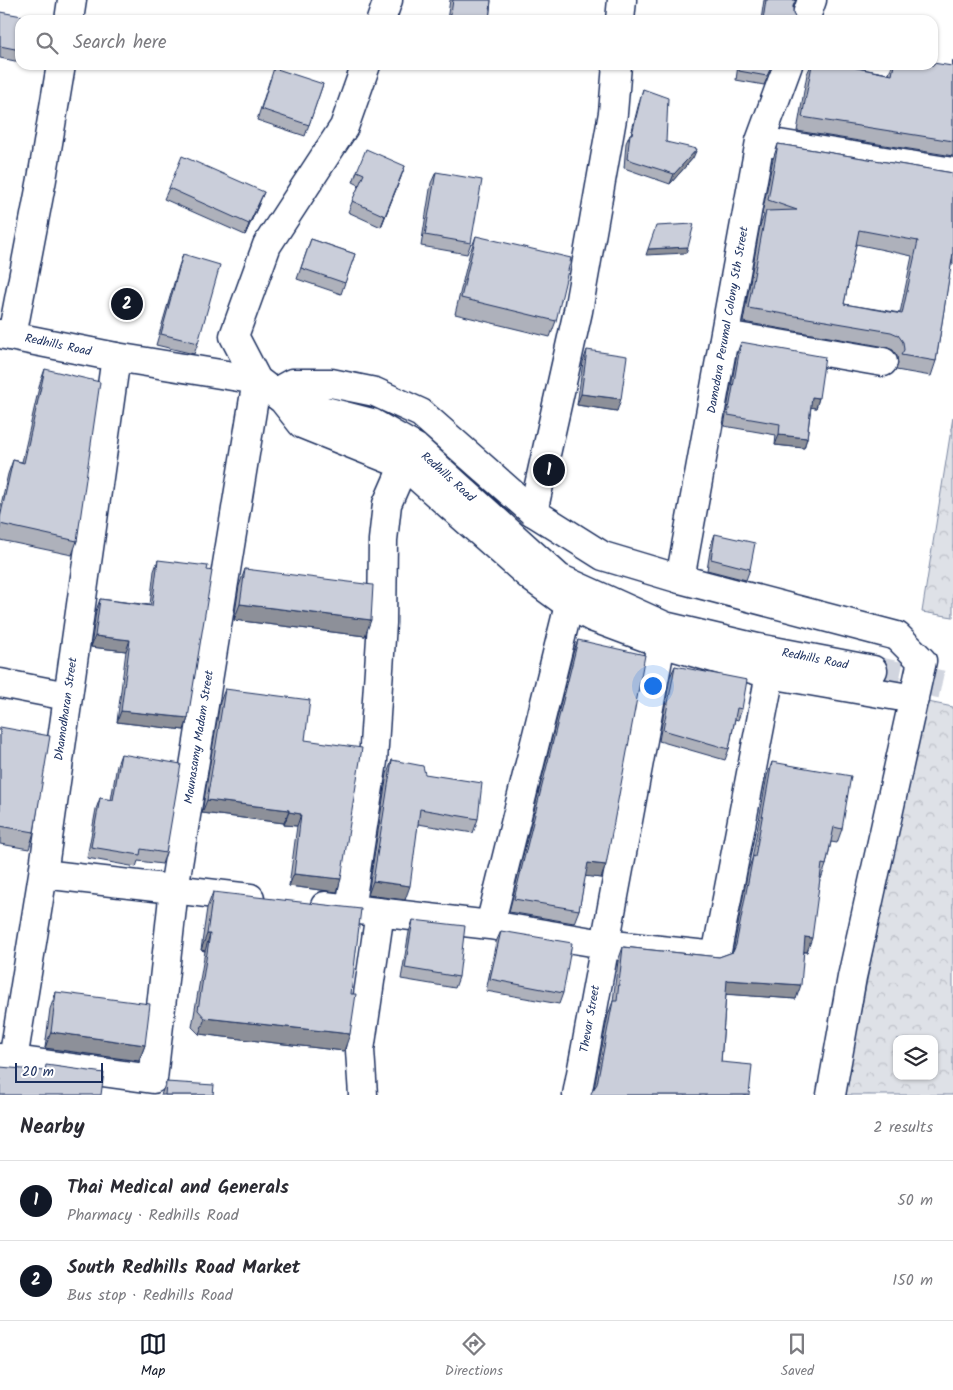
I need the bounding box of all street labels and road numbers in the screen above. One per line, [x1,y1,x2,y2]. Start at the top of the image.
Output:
street label: Damodara Perumal Colony 5th Street [702,225,754,415]
street label: Redhills Road [23,329,94,362]
street label: Redhills Road [417,447,480,507]
street label: Redhills Road [780,643,851,675]
street label: Dhamodharan Street [49,656,83,762]
street label: Mounasamy Madam Street [179,669,219,805]
street label: Thevar Street [575,983,605,1054]

